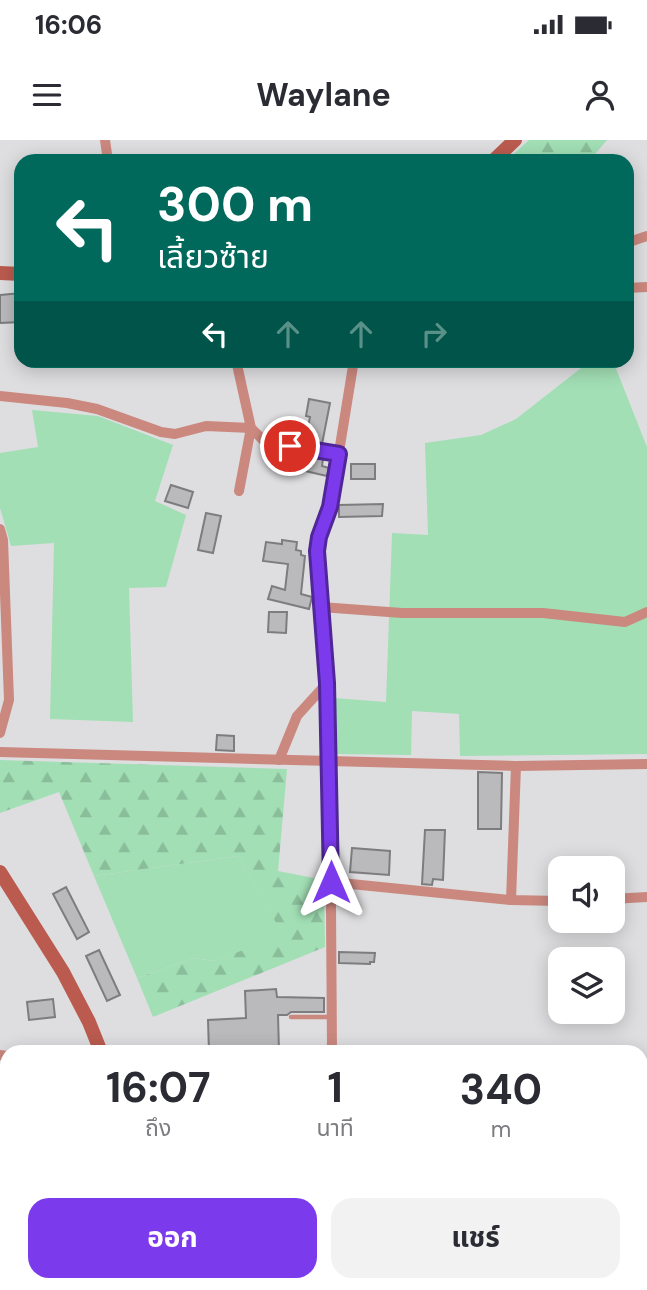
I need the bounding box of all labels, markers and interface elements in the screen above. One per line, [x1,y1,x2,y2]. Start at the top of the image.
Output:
text: 16:06 [35,8,102,42]
text: Waylane [256,74,391,116]
icon: menu [28,76,66,114]
icon: person [581,76,619,114]
text: 300 m [157,172,313,236]
icon: left [42,182,133,273]
text: เลี้ยวซ้าย [157,236,269,278]
icon: left [196,315,234,353]
icon: ahead [269,315,307,353]
icon: ahead [342,315,380,353]
icon: right [415,315,453,353]
pin [260,416,320,476]
icon: arrive [271,427,309,465]
position arrow [294,845,368,919]
map controls [548,856,625,1024]
button: sound [548,856,625,933]
button: layers [548,947,625,1024]
text: 16:07 [106,1060,210,1115]
text: 1 [327,1060,343,1115]
text: 340 [460,1062,542,1117]
text: ถึง [145,1113,171,1143]
text: นาที [316,1113,354,1143]
text: m [491,1114,511,1144]
button: ออก [28,1198,317,1278]
button: แชร์ [331,1198,620,1278]

